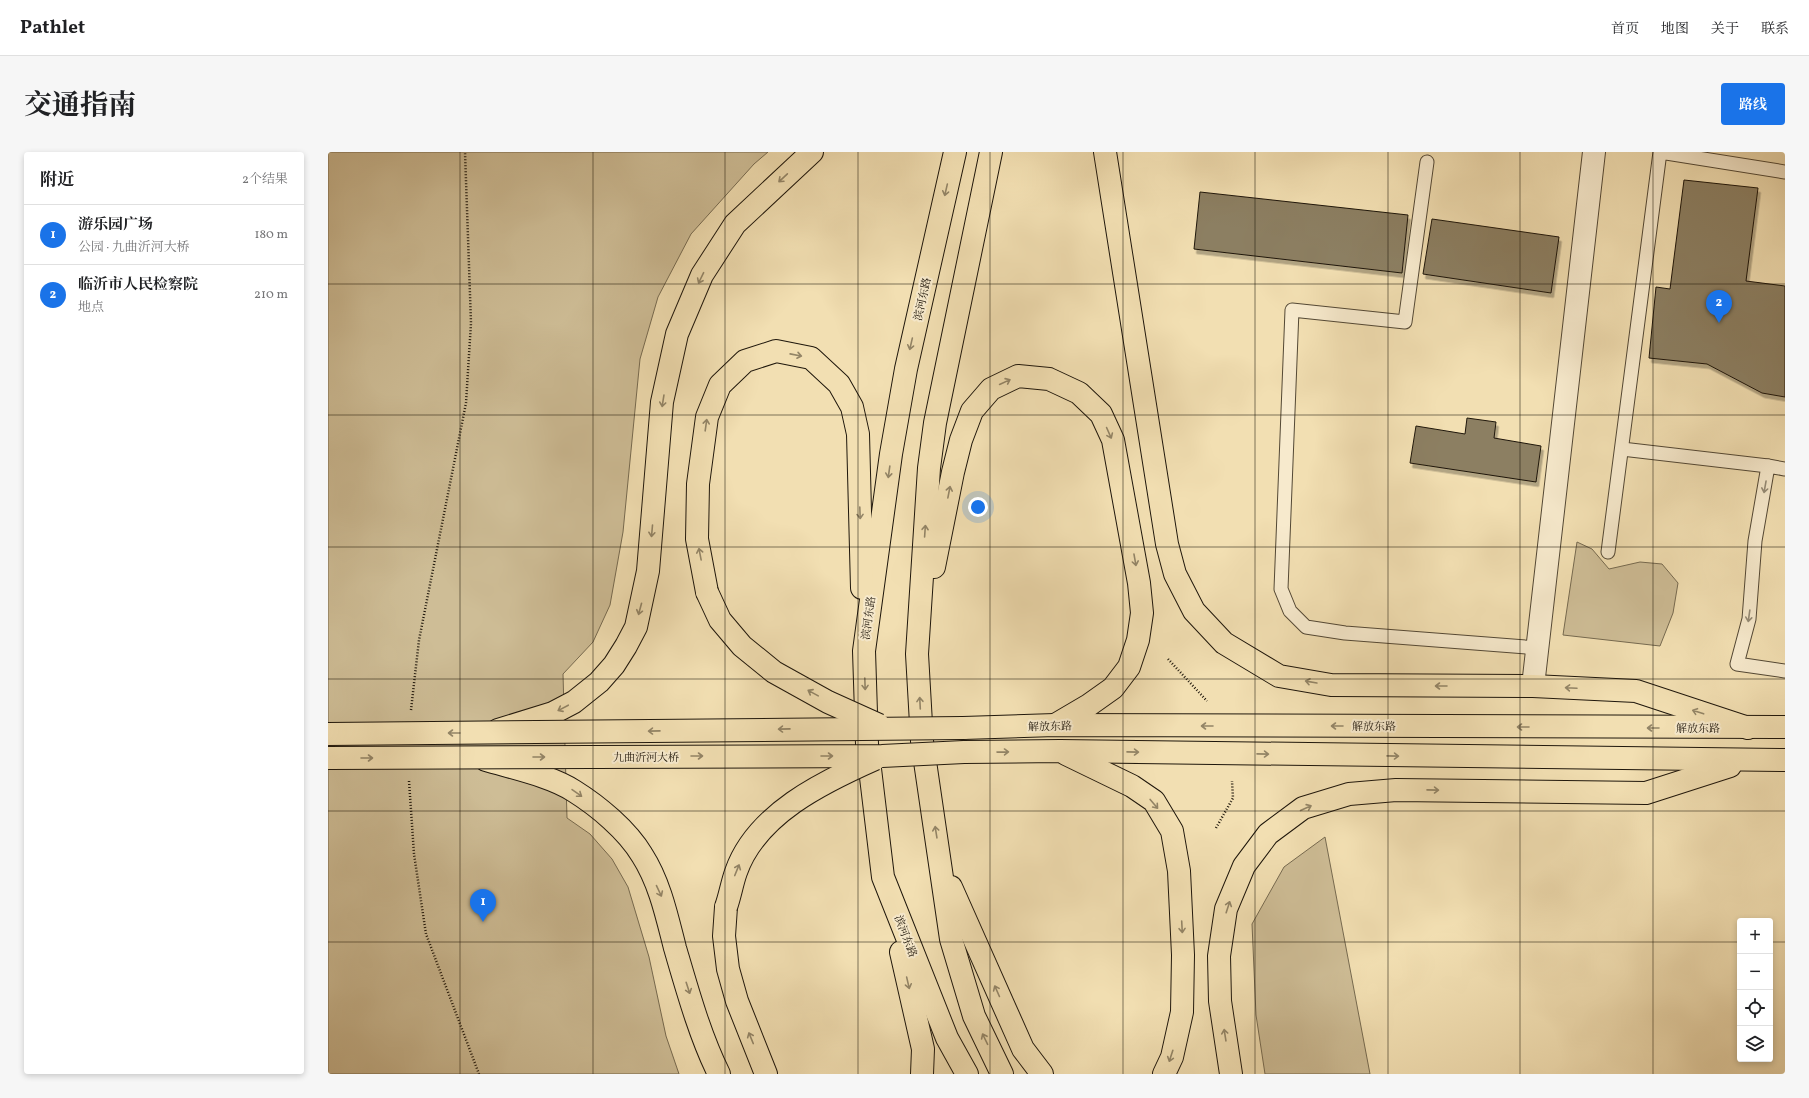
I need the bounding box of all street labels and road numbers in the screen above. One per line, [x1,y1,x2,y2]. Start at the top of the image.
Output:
street label: 滨河东路 [911,276,936,322]
street label: 滨河东路 [859,595,880,641]
street label: 解放东路 [1028,720,1072,735]
street label: 解放东路 [1352,720,1396,735]
street label: 解放东路 [1676,722,1720,737]
street label: 九曲沂河大桥 [613,751,679,766]
street label: 滨河东路 [890,913,919,960]

